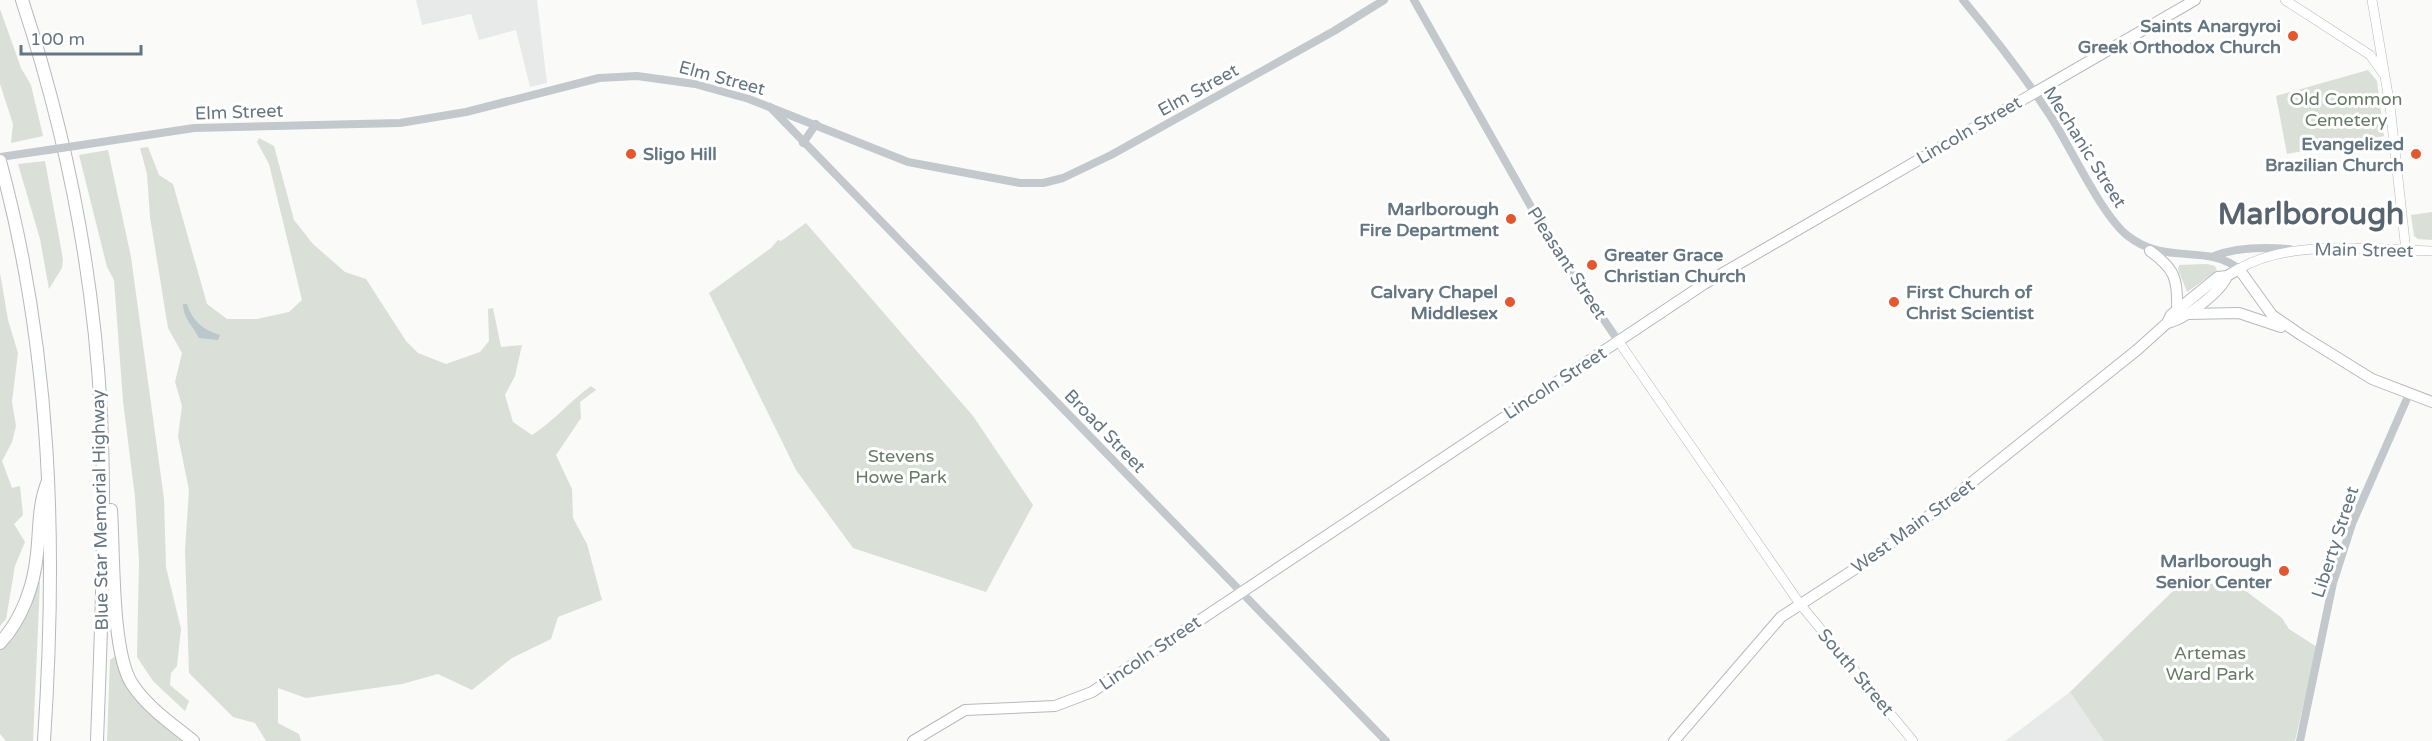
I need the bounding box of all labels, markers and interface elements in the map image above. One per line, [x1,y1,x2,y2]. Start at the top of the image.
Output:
place label: Saints Anargyroi Greek Orthodox Church [2078,15,2281,58]
scale bar [21,18,141,56]
text: 100 m [30,28,85,50]
marker: Saints Anargyroi Greek Orthodox Church [2286,29,2300,43]
street label: Elm Street [676,56,768,100]
street label: Elm Street [1154,59,1242,121]
street label: Mechanic Street [2039,82,2131,212]
park label: Old Common Cemetery [2289,88,2403,131]
street label: Lincoln Street [1912,91,2026,169]
street label: Elm Street [194,99,284,125]
place label: Evangelized Brazilian Church [2265,133,2404,176]
place label: Sligo Hill [643,143,717,165]
marker: Sligo Hill [624,147,638,161]
marker: Evangelized Brazilian Church [2409,147,2423,161]
district label: Marlborough [2218,196,2404,233]
place label: Marlborough Fire Department [1359,198,1499,241]
street label: Pleasant Street [1523,203,1611,323]
marker: Marlborough Fire Department [1504,212,1518,226]
street label: Main Street [2314,238,2414,262]
place label: Greater Grace Christian Church [1604,244,1746,287]
marker: Greater Grace Christian Church [1585,258,1599,272]
place label: Calvary Chapel Middlesex [1370,281,1498,324]
place label: First Church of Christ Scientist [1906,281,2034,324]
marker: Calvary Chapel Middlesex [1503,295,1517,309]
marker: First Church of Christ Scientist [1887,295,1901,309]
street label: Lincoln Street [1500,342,1611,424]
street label: Broad Street [1060,385,1150,477]
street label: Blue Star Memorial Highway [87,389,113,631]
park label: Stevens Howe Park [855,445,947,488]
street label: West Main Street [1847,474,1979,578]
street label: Liberty Street [2307,483,2363,601]
place label: Marlborough Senior Center [2156,550,2273,593]
marker: Marlborough Senior Center [2277,564,2291,578]
street label: Lincoln Street [1095,611,1205,695]
street label: South Street [1813,624,1899,720]
park label: Artemas Ward Park [2166,642,2255,685]

